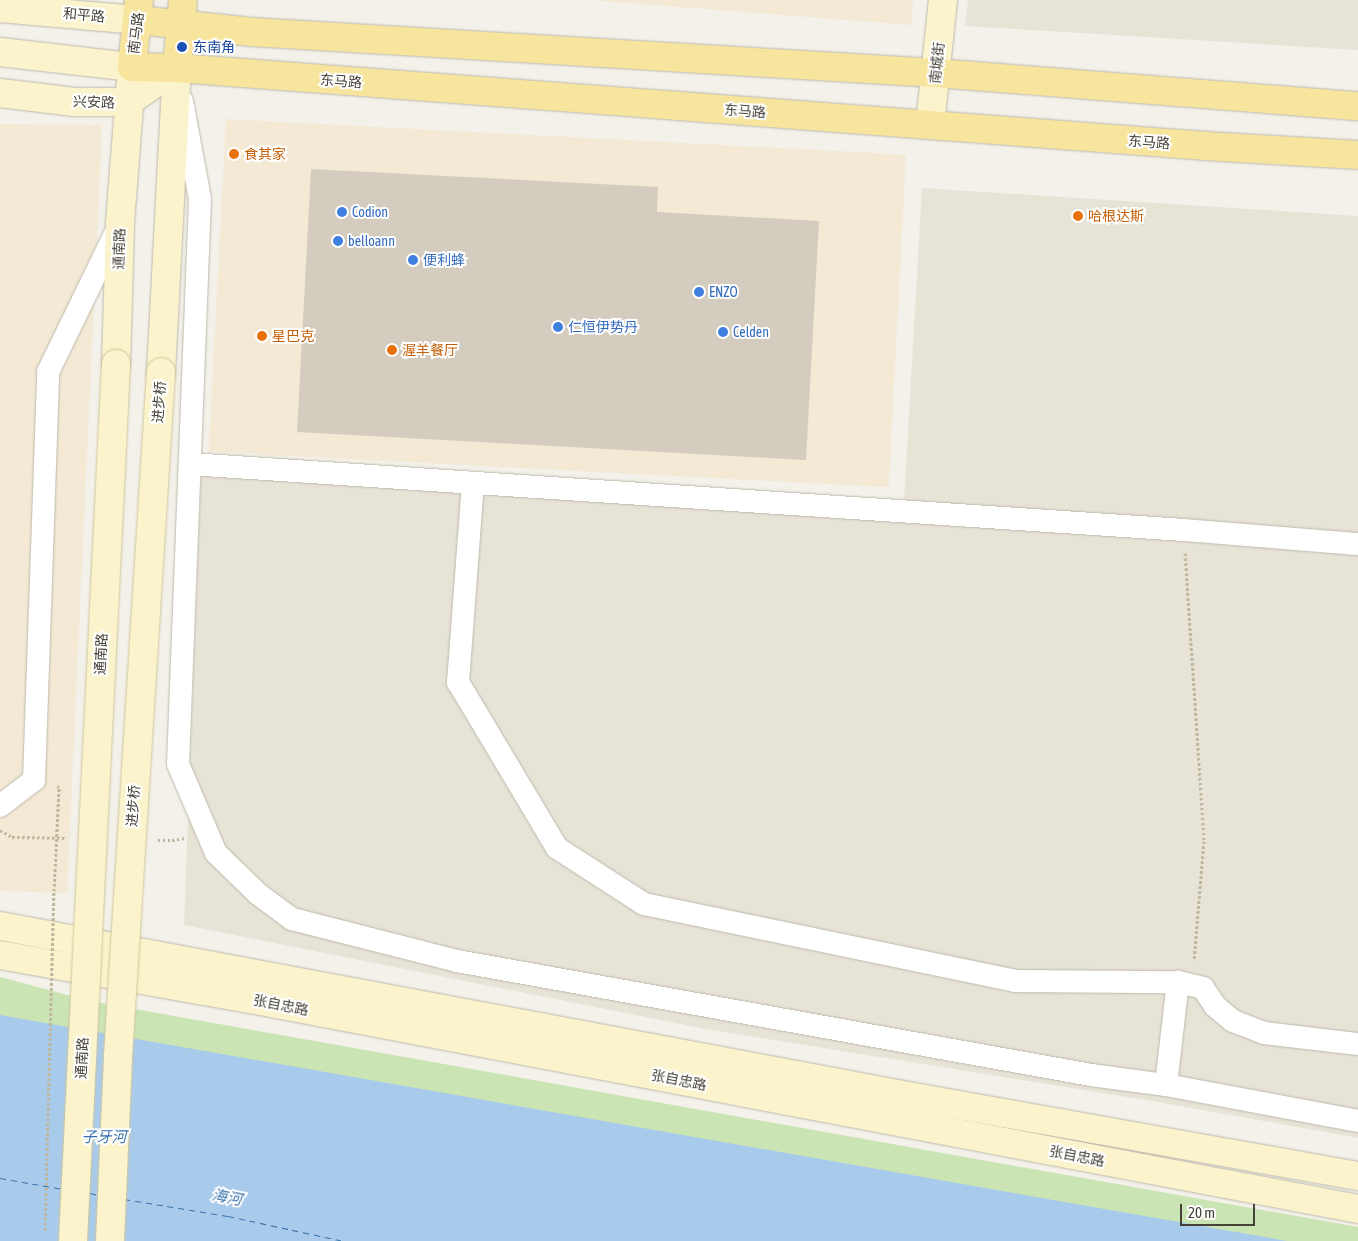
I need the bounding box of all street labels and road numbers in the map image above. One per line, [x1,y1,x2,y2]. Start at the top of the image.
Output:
street label: 和平路 [62,5,106,25]
street label: 南马路 [125,11,147,55]
street label: 南城街 [926,41,948,85]
street label: 东马路 [319,71,363,91]
street label: 兴安路 [73,93,115,111]
street label: 东马路 [723,101,767,121]
street label: 东马路 [1127,132,1171,152]
street label: 通南路 [110,228,128,270]
street label: 进步桥 [149,380,169,424]
street label: 通南路 [92,633,110,675]
street label: 进步桥 [123,784,143,828]
street label: 张自忠路 [252,991,310,1019]
street label: 通南路 [73,1037,91,1079]
street label: 张自忠路 [650,1066,708,1094]
street label: 张自忠路 [1048,1142,1106,1170]

